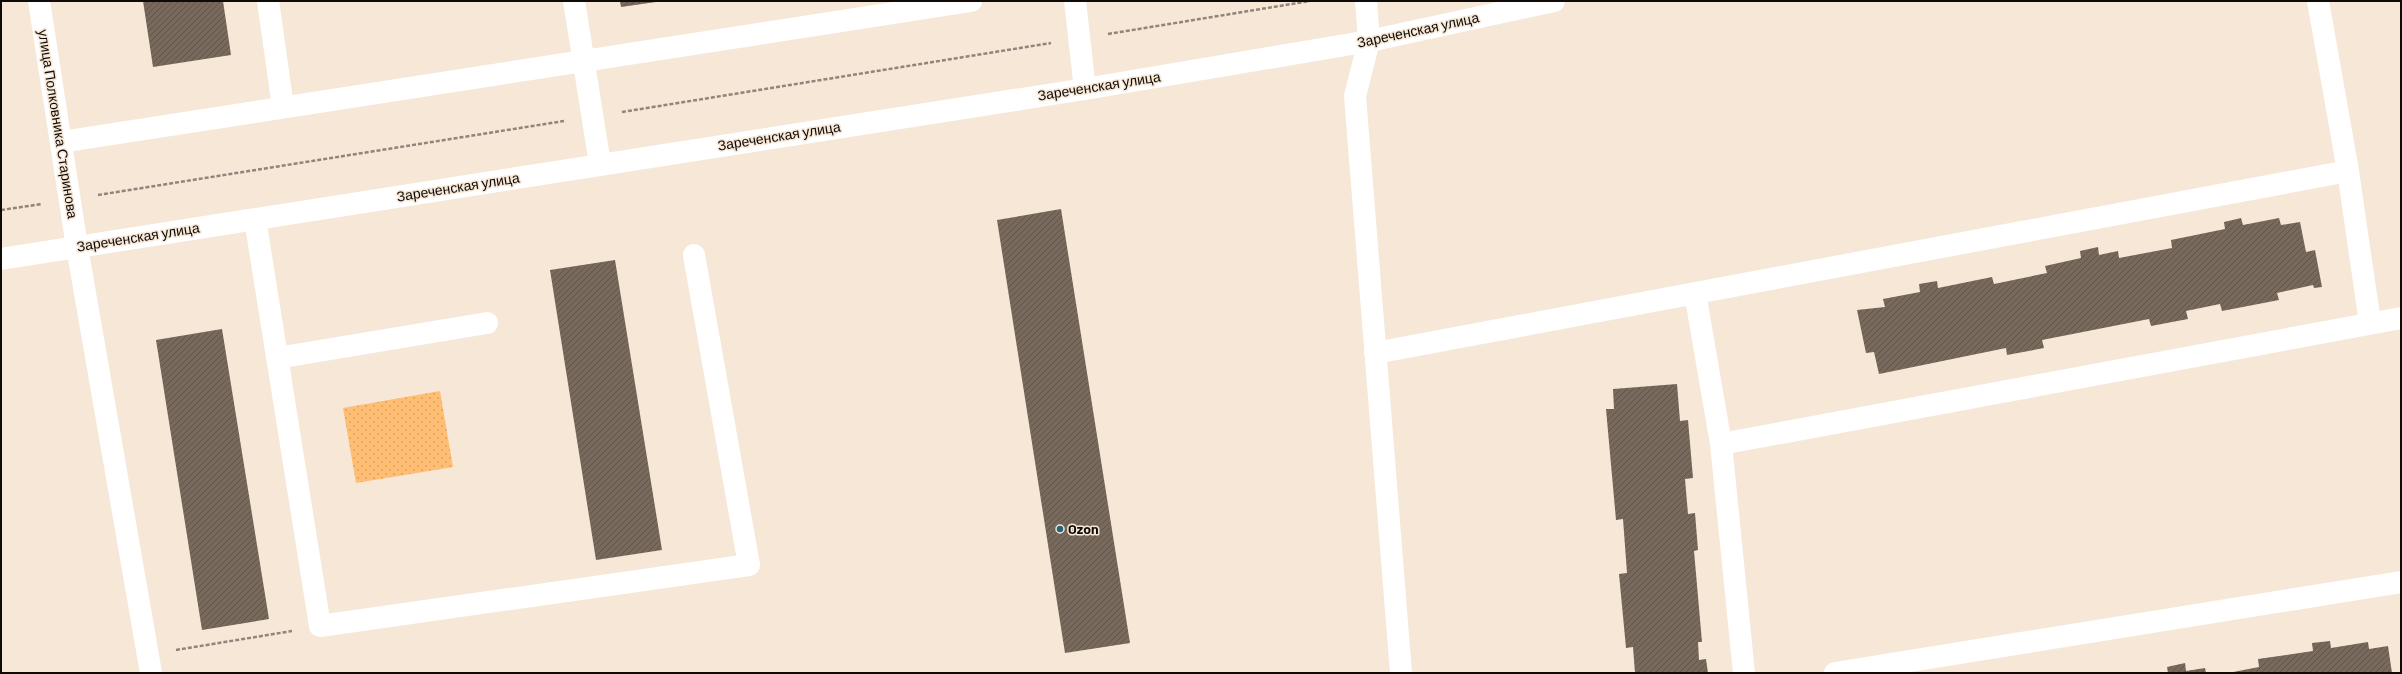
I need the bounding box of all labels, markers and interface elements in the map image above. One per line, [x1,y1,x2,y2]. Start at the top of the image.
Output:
street label: Зареченская улица [1355,8,1481,51]
street label: улица Полковника Старинова [35,28,82,220]
street label: Зареченская улица [1036,67,1162,104]
street label: Зареченская улица [716,117,842,154]
street label: Зареченская улица [395,168,521,205]
street label: Зареченская улица [75,218,201,255]
place label: Ozon [1068,520,1099,537]
marker: Ozon [1055,524,1065,534]

